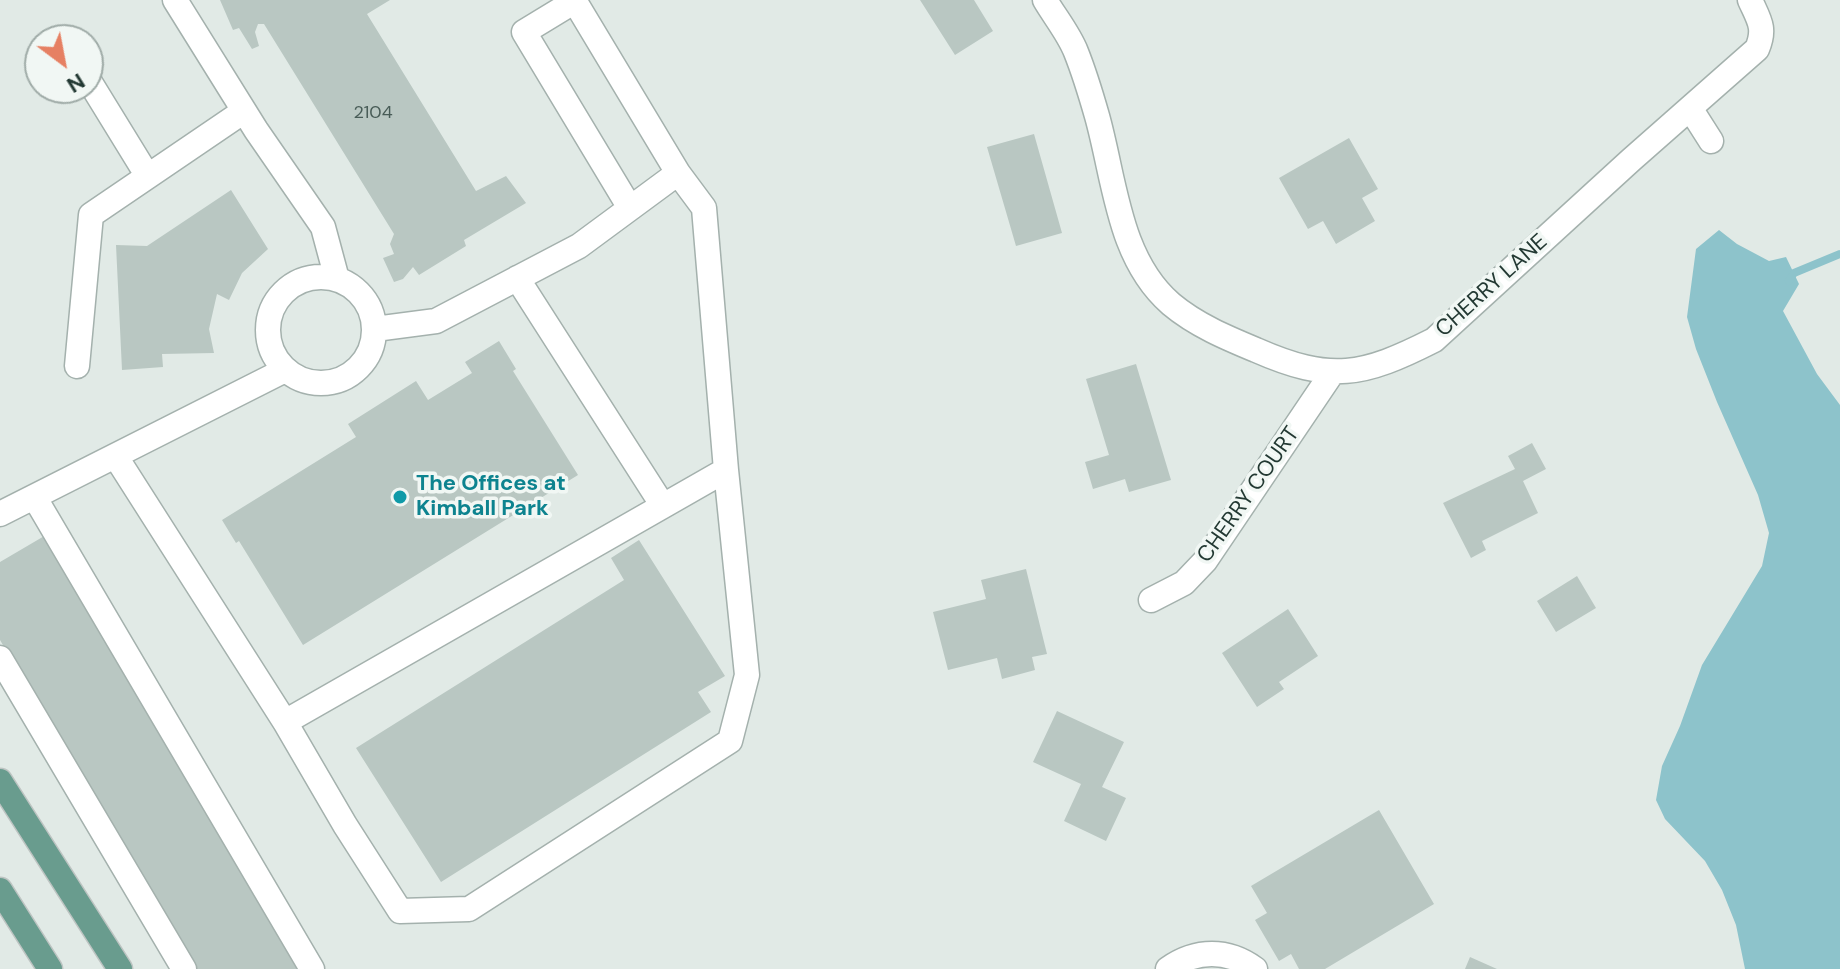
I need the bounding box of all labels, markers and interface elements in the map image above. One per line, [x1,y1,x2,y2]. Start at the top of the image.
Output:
north arrow [24,24,104,104]
text: N [61,67,90,100]
house number: 2104 [353,102,393,124]
street label: CHERRY LANE [1431,229,1553,343]
street label: CHERRY COURT [1192,422,1306,568]
place label: The Offices at Kimball Park [416,471,566,522]
marker: The Offices at Kimball Park [391,488,409,506]

